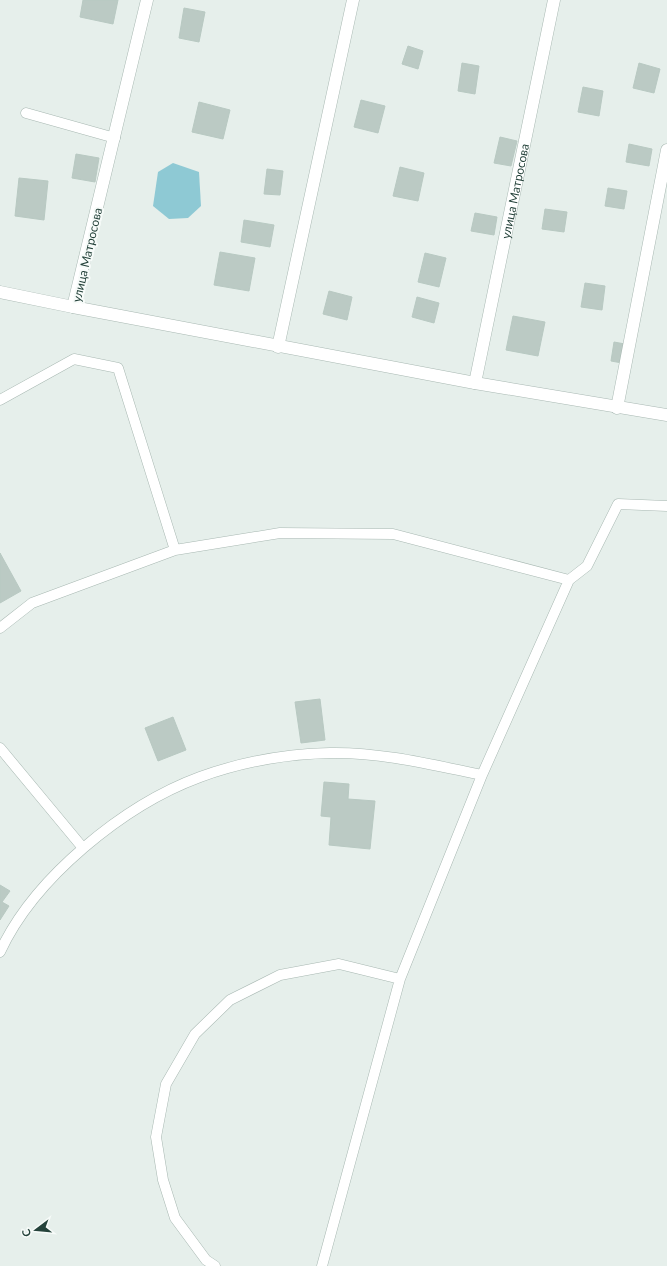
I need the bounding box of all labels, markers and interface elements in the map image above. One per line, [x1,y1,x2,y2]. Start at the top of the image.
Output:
street label: улица Матросова [497,142,532,240]
street label: улица Матросова [69,206,105,304]
north arrow [16,1210,56,1250]
text: С [18,1227,33,1238]

